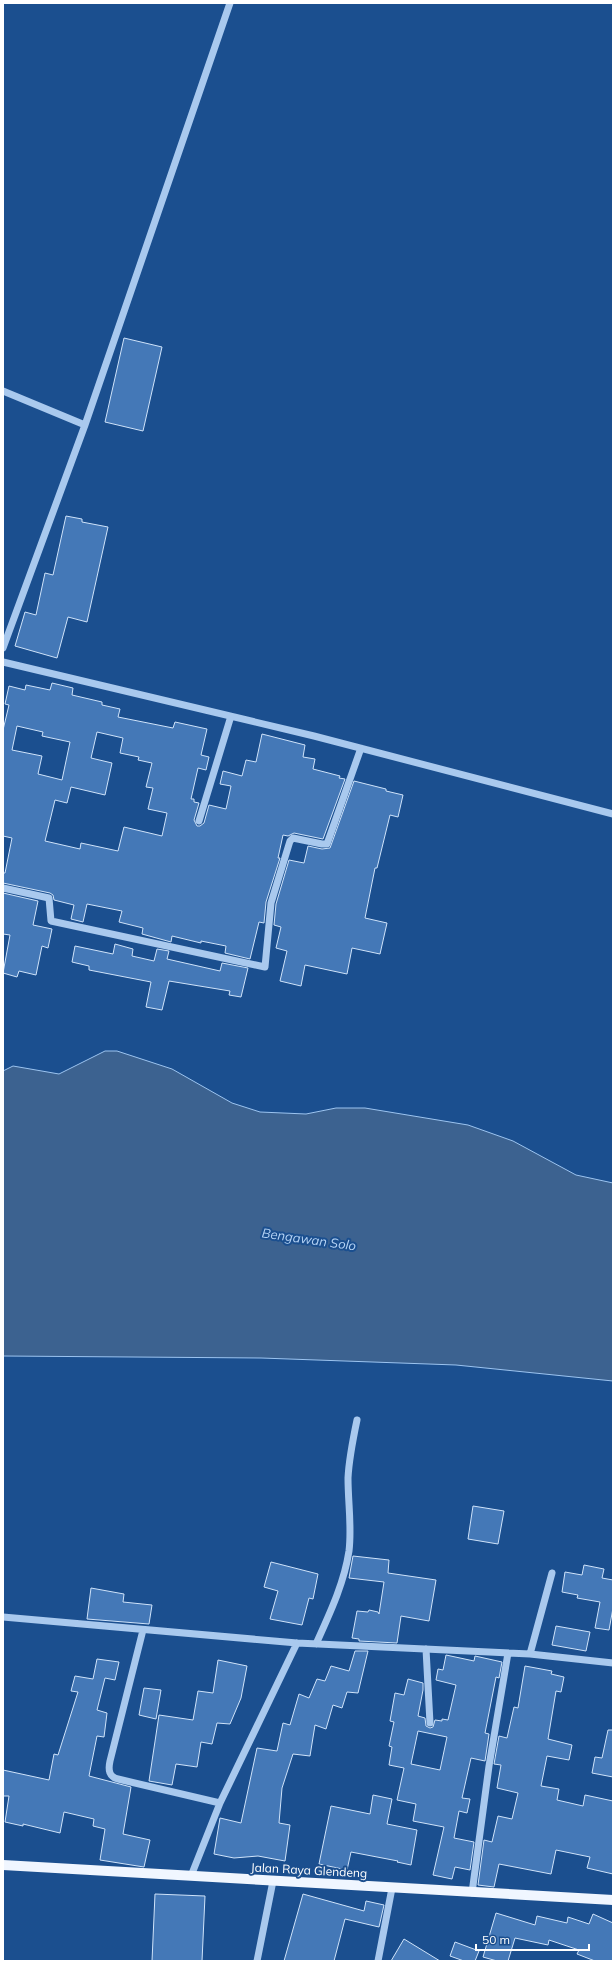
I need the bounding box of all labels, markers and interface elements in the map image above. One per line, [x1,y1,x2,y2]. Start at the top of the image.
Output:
water label: Bengawan Solo [261,1224,357,1254]
street label: Jalan Raya Glendeng [250,1859,368,1881]
scale bar [476,1926,589,1952]
text: 50 m [482,1932,510,1947]

